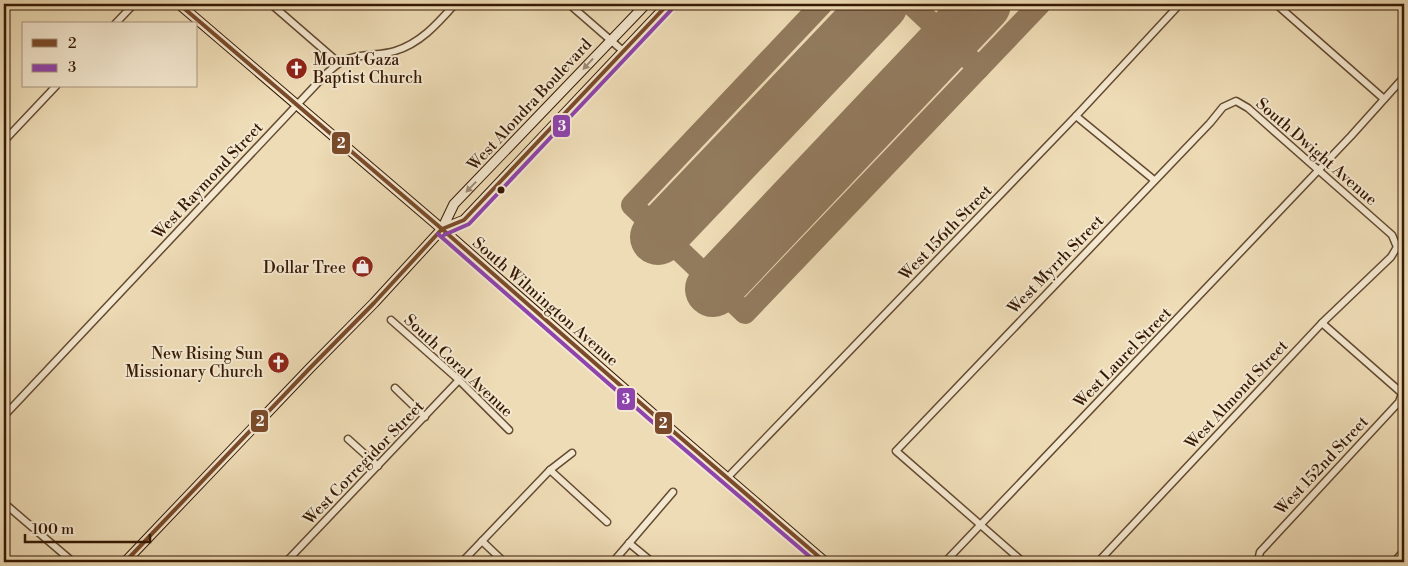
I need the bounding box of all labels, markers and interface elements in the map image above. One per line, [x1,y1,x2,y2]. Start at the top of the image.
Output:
legend [22,22,198,88]
text: 2 [68,34,77,53]
street label: West Alondra Boulevard [463,35,596,176]
place label: Mount Gaza Baptist Church [312,50,423,88]
church icon: Mount Gaza Baptist Church [285,56,309,80]
text: 3 [68,58,76,77]
one-way arrow [582,58,594,70]
street label: South Dwight Avenue [1252,94,1381,210]
line badge: 3 [552,114,571,138]
street label: West Raymond Street [147,118,268,244]
text: 3 [558,118,566,136]
line badge: 2 [331,131,351,155]
text: 2 [337,135,346,153]
street label: West 156th Street [894,180,997,285]
one-way arrow [465,181,477,193]
unlabelled marker [496,185,506,195]
street label: West Myrrh Street [1003,211,1108,319]
street label: South Wilmington Avenue [468,233,623,371]
shop icon: Dollar Tree [350,255,374,279]
place label: Dollar Tree [263,258,346,278]
street label: West Laurel Street [1069,303,1176,413]
street label: South Coral Avenue [400,310,517,421]
street label: West Almond Street [1180,336,1293,454]
place label: New Rising Sun Missionary Church [125,344,263,382]
church icon: New Rising Sun Missionary Church [267,350,291,374]
line badge: 3 [616,387,636,411]
text: 3 [622,391,630,409]
street label: West Corregidor Street [299,396,428,530]
line badge: 2 [250,409,269,433]
line badge: 2 [654,411,673,435]
street label: West 152nd Street [1270,412,1373,520]
text: 2 [256,413,265,431]
text: 2 [659,415,668,433]
scale bar [25,511,150,543]
text: 100 m [32,520,74,539]

